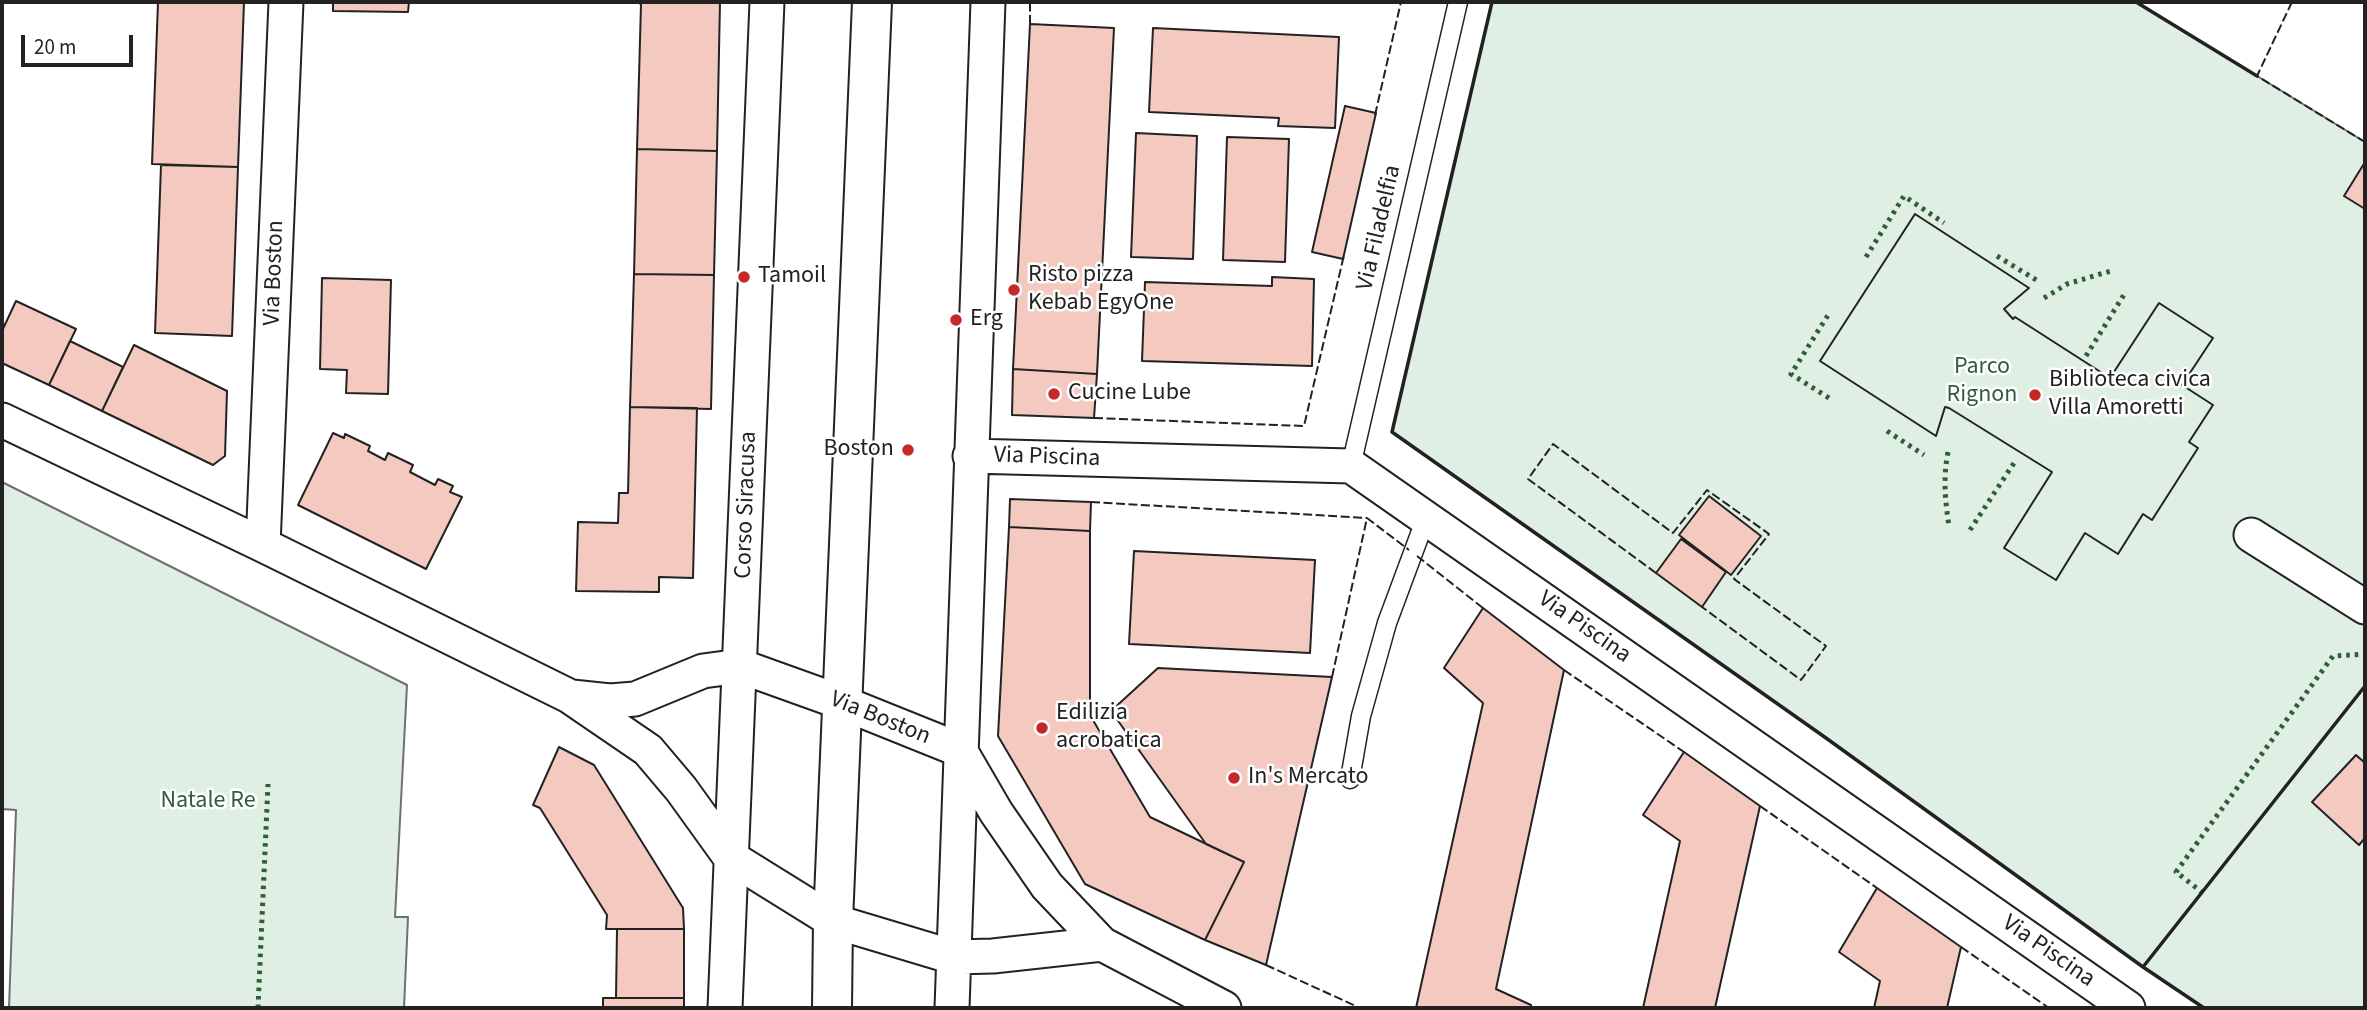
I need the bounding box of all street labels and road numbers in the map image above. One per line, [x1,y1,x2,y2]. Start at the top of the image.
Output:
street label: Via Filadelfia [1352,163,1408,293]
street label: Via Boston [259,220,291,326]
street label: Corso Siracusa [730,431,764,579]
street label: Via Piscina [993,442,1101,474]
street label: Via Piscina [1532,586,1636,670]
street label: Via Boston [826,686,934,752]
street label: Via Piscina [1996,910,2100,994]

